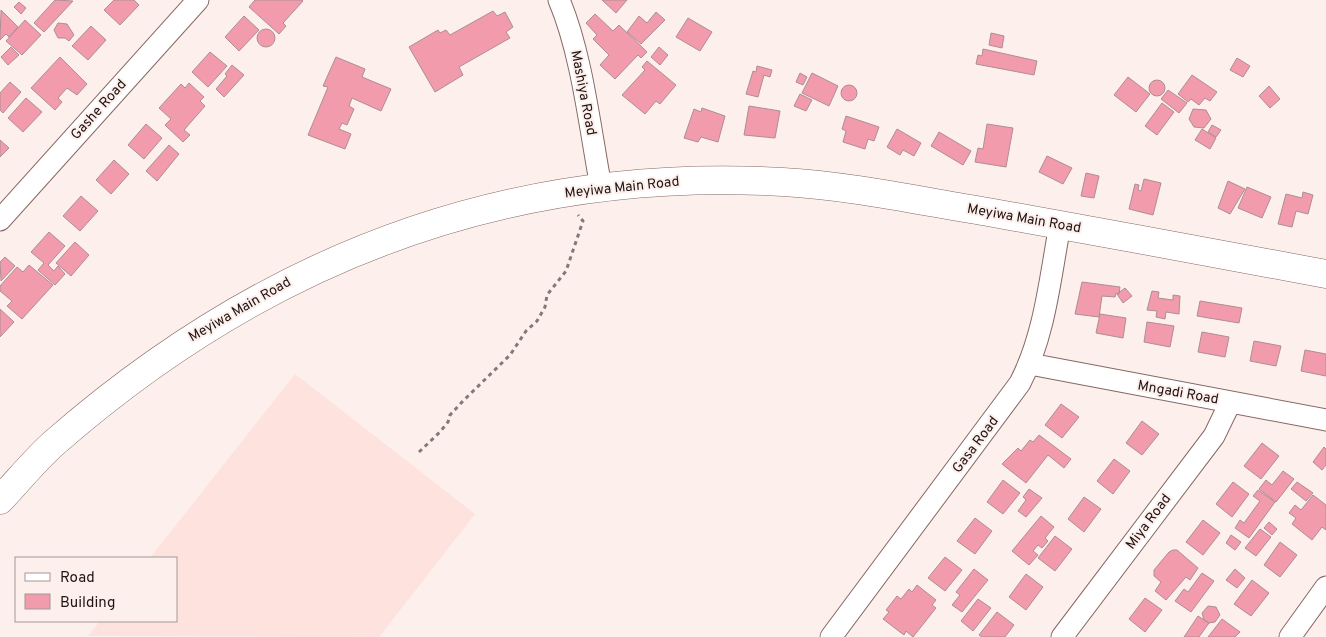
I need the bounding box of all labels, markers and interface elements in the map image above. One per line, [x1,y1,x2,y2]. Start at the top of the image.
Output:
street label: Mashiya Road [566,49,600,137]
street label: Gashe Road [68,76,130,144]
street label: Meyiwa Main Road [564,174,680,202]
street label: Meyiwa Main Road [966,201,1082,237]
street label: Meyiwa Main Road [186,274,294,346]
street label: Mngadi Road [1136,378,1220,408]
street label: Gasa Road [949,413,1003,477]
street label: Miya Road [1123,491,1175,553]
legend [15,557,178,622]
text: Road [60,569,95,588]
text: Building [60,594,115,613]

